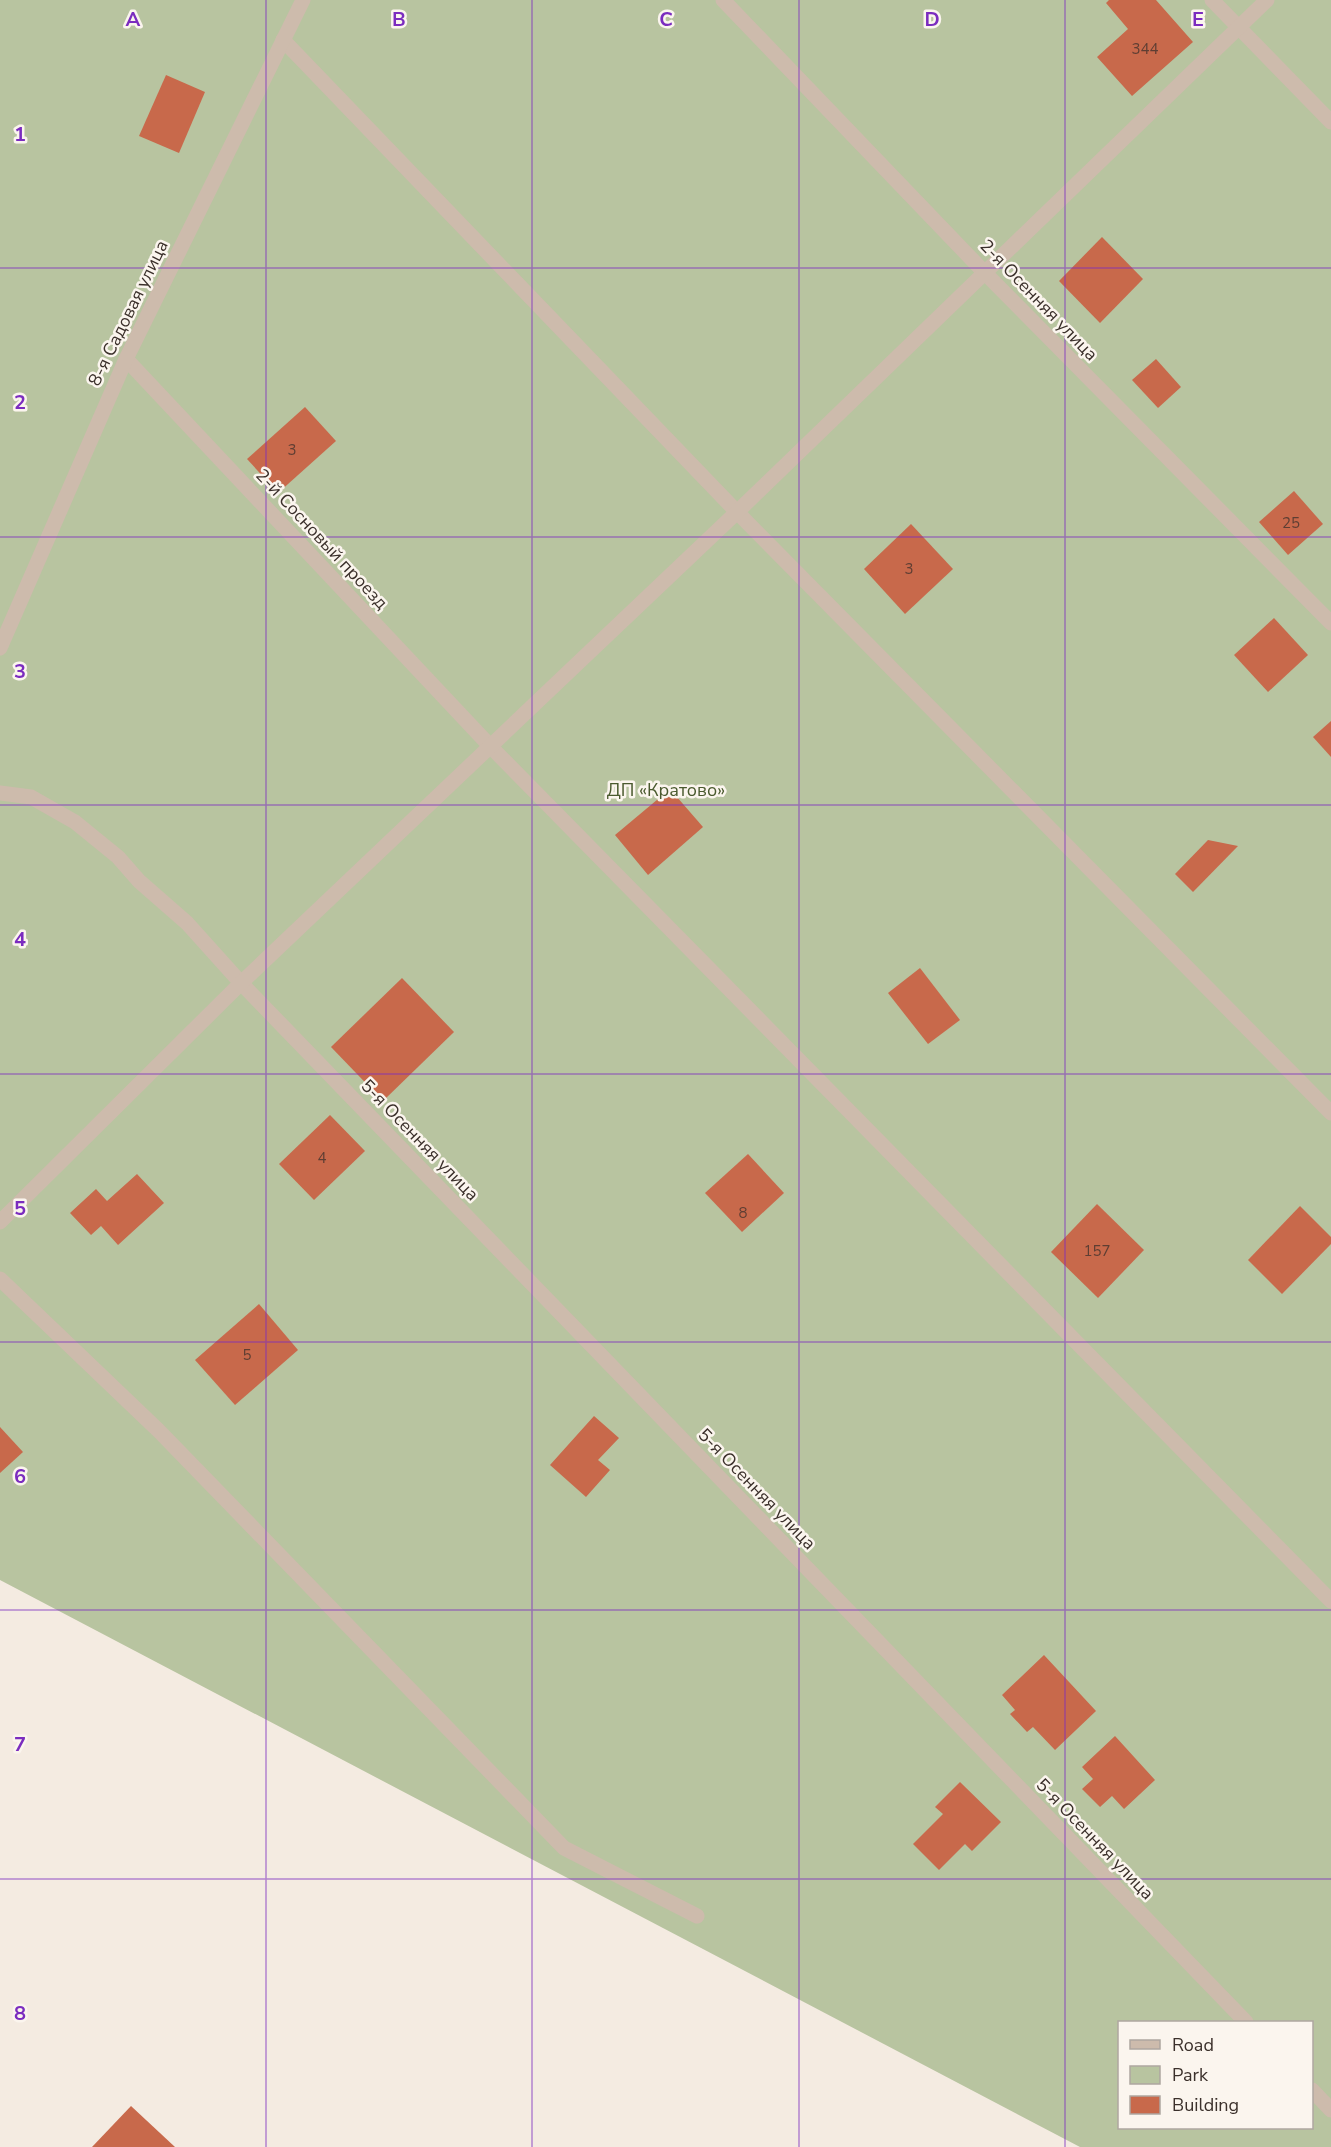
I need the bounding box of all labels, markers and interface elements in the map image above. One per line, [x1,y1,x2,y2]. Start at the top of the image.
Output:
text: A [126,6,141,33]
text: B [392,6,406,33]
text: C [659,6,673,33]
text: D [924,6,940,33]
text: E [1192,6,1204,33]
house number: 344 [1131,39,1159,59]
text: 1 [14,121,26,148]
street label: 2-я Осенняя улица [975,234,1103,366]
street label: 8-я Садовая улица [82,236,174,390]
text: 2 [14,389,26,416]
house number: 3 [287,440,297,460]
street label: 2-й Сосновый проезд [250,464,394,615]
house number: 25 [1282,513,1300,533]
house number: 3 [904,559,914,579]
text: 3 [14,658,26,685]
park label: ДП «Кратово» [607,778,725,802]
text: 4 [14,926,26,953]
street label: 5-я Осенняя улица [356,1074,484,1206]
house number: 4 [317,1148,327,1168]
text: 5 [14,1195,26,1222]
house number: 8 [738,1203,748,1223]
house number: 157 [1083,1241,1111,1261]
house number: 5 [242,1345,252,1365]
street label: 5-я Осенняя улица [693,1423,821,1555]
text: 6 [14,1463,26,1490]
text: 7 [14,1731,26,1758]
street label: 5-я Осенняя улица [1031,1773,1159,1905]
text: 8 [14,2000,26,2027]
legend [1118,2021,1313,2129]
text: Road [1172,2033,1214,2057]
text: Park [1172,2063,1209,2087]
text: Building [1172,2093,1239,2117]

